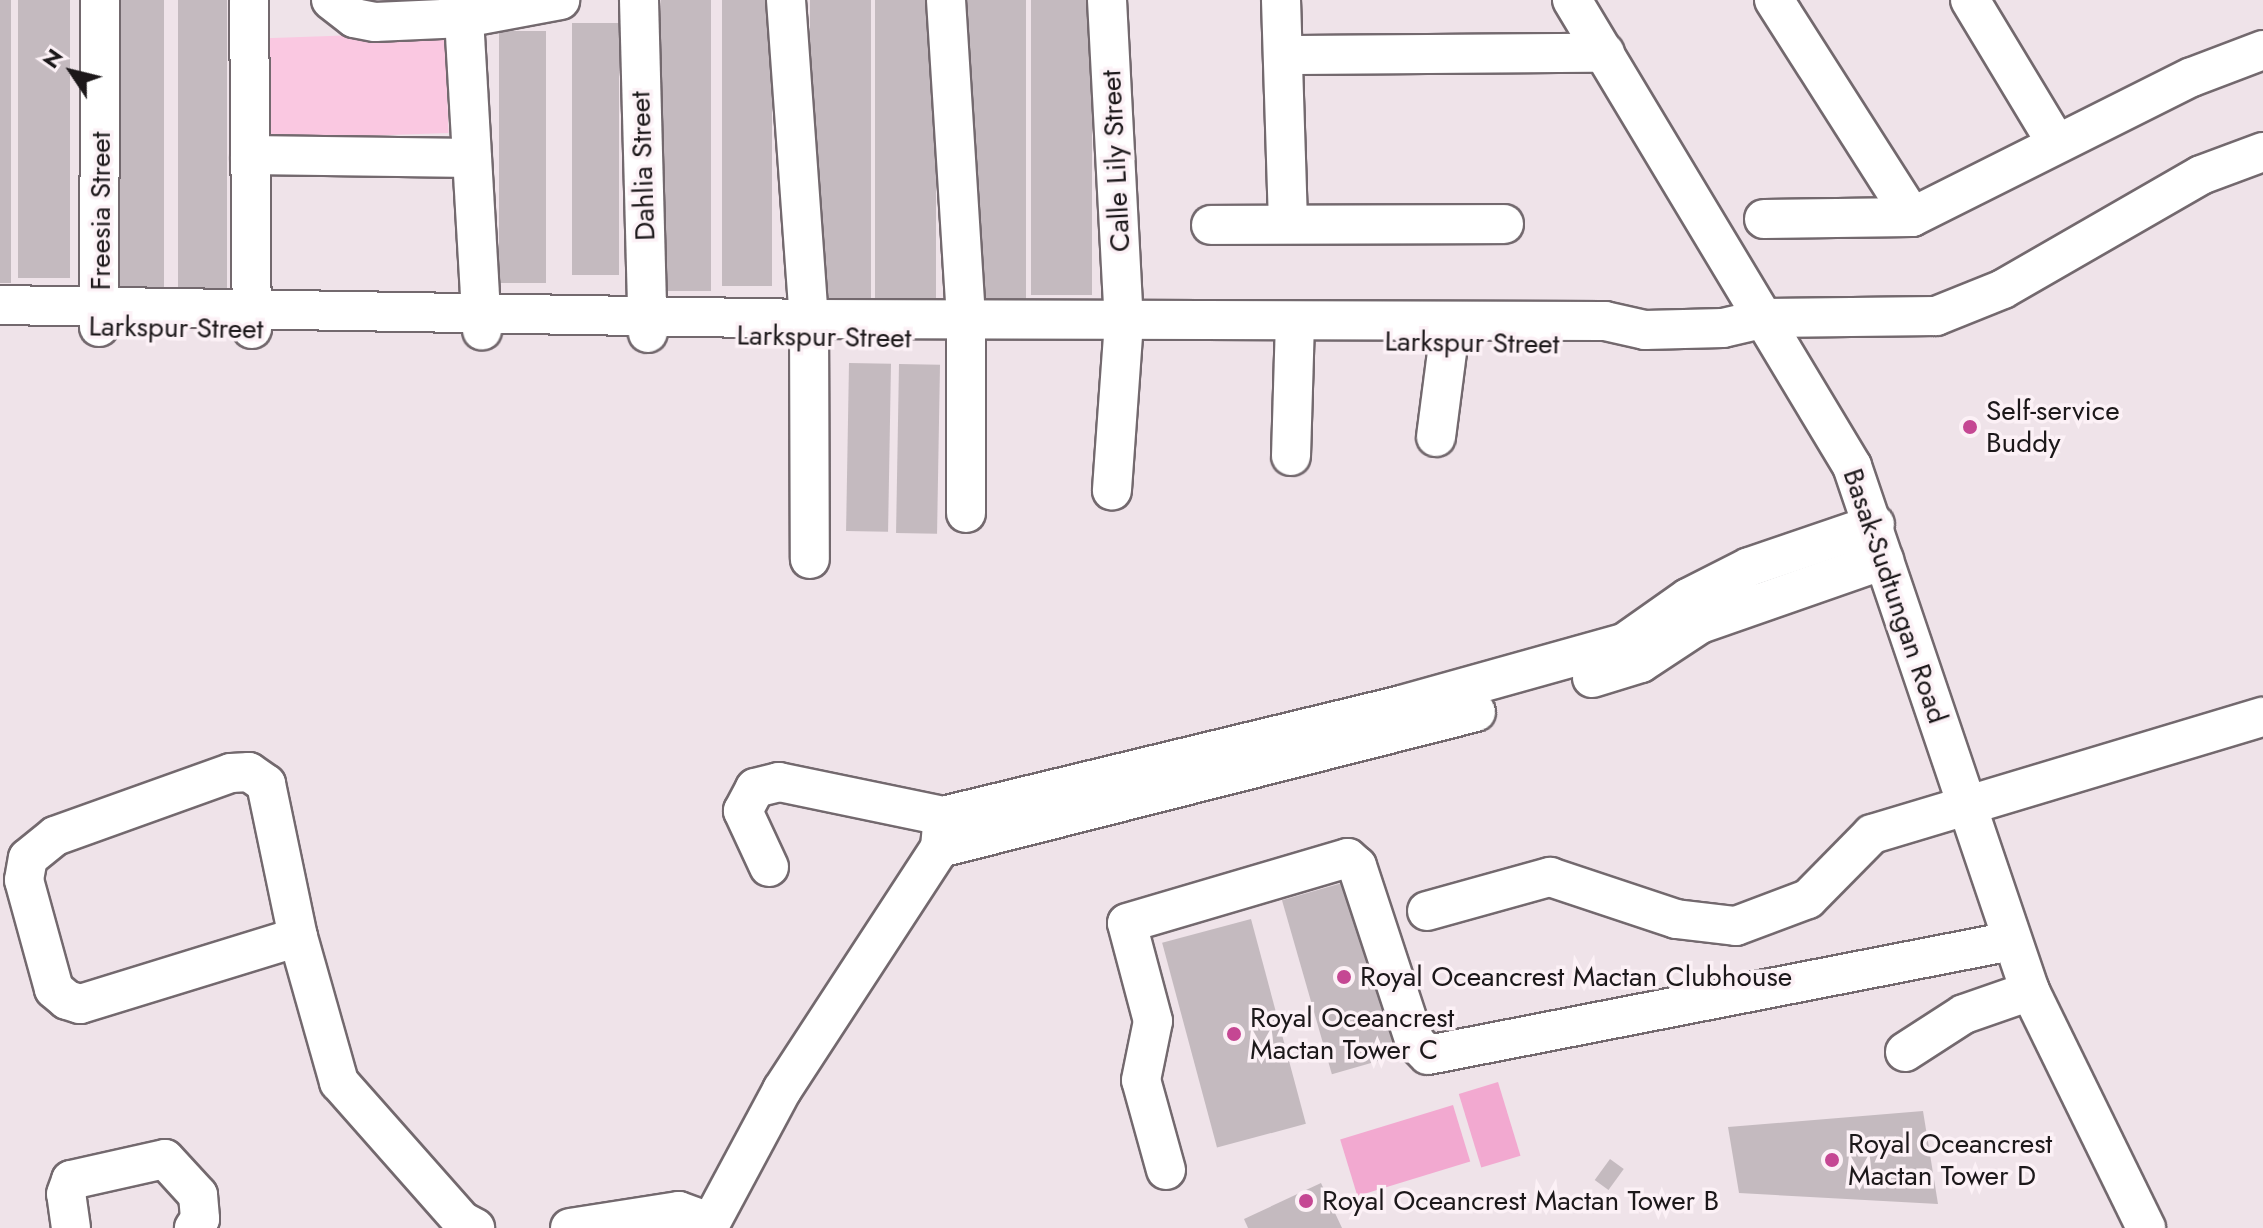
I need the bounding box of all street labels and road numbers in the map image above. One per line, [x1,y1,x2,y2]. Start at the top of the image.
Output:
street label: Calle Lily Street [1094,69,1138,253]
street label: Dahlia Street [624,91,662,241]
street label: Freesia Street [84,132,118,290]
street label: Larkspur Street [88,310,264,346]
street label: Larkspur Street [736,319,912,355]
street label: Larkspur Street [1384,325,1560,361]
street label: Basak-Sudtungan Road [1836,464,1954,728]

